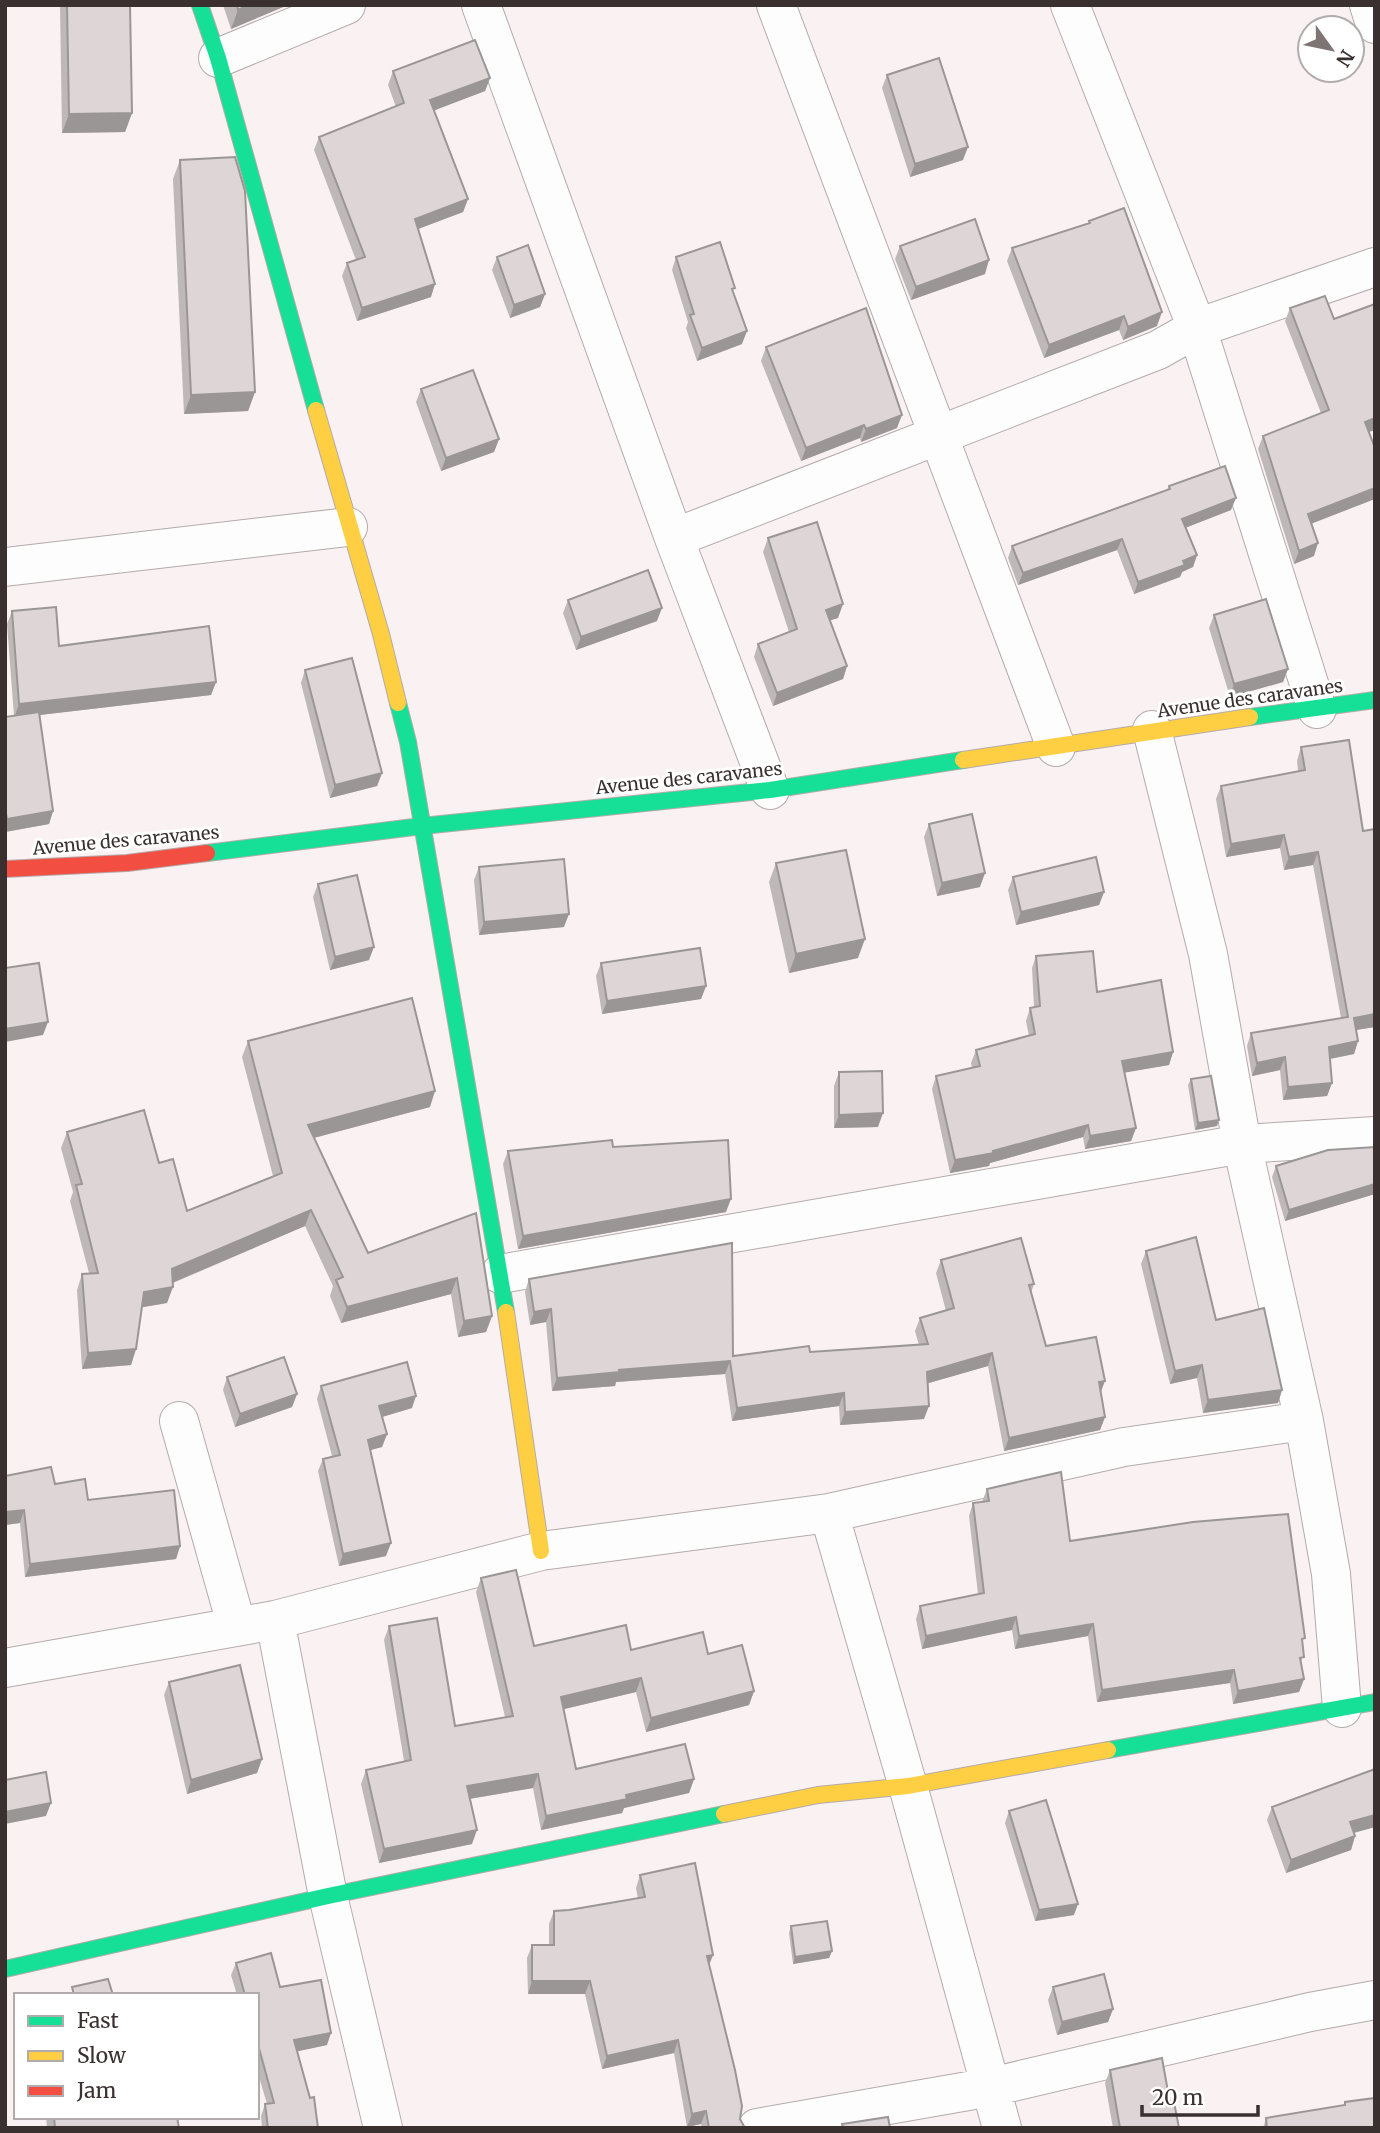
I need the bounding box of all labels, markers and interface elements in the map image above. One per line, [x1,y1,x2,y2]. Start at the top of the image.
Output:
north arrow [1296,14,1366,84]
text: N [1331,45,1359,71]
street label: Avenue des caravanes [1155,674,1344,723]
street label: Avenue des caravanes [594,757,783,799]
street label: Avenue des caravanes [31,820,220,860]
legend [14,1993,259,2119]
text: Fast [77,2007,119,2034]
text: Slow [77,2042,126,2069]
scale bar [1142,2074,1258,2118]
text: Jam [76,2077,116,2104]
text: 20 m [1152,2084,1204,2111]

